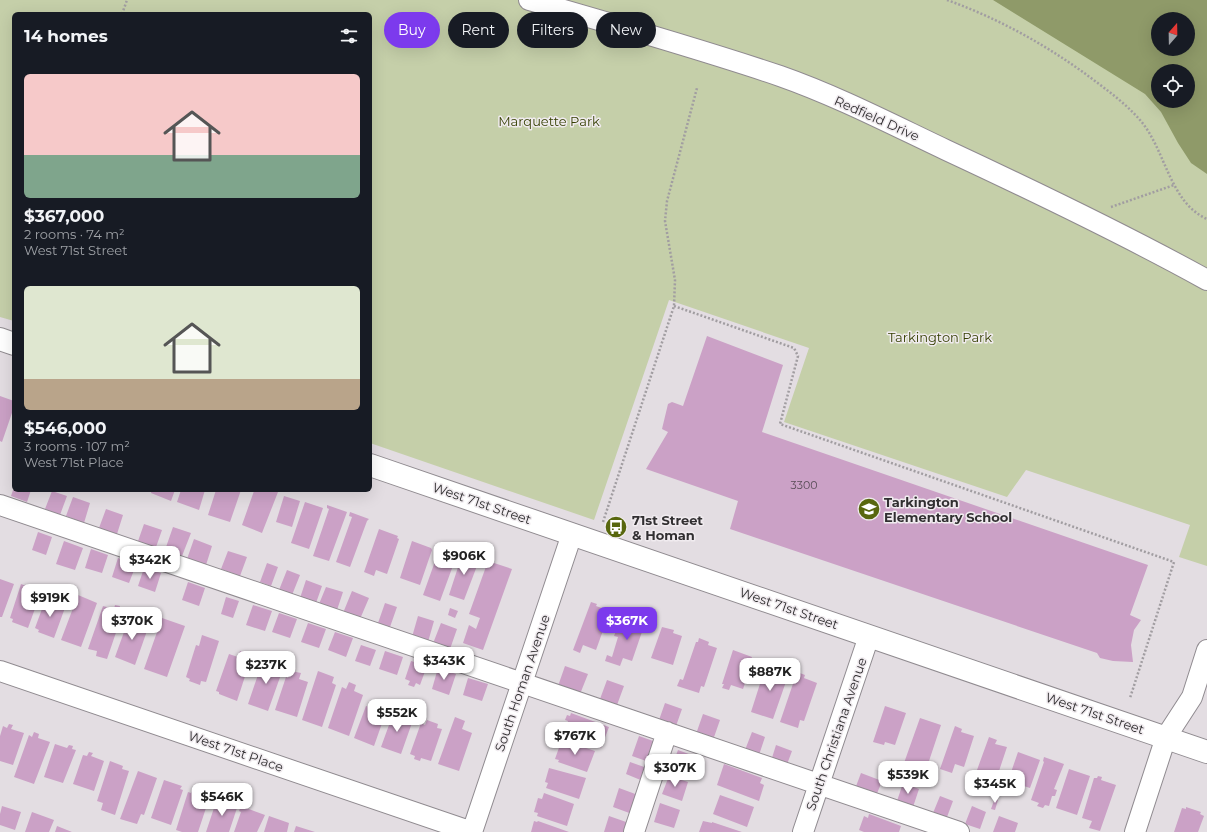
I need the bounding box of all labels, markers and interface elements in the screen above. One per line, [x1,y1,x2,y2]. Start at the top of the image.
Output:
chip: Buy [384,12,440,48]
chip: Rent [448,12,509,48]
chip: Filters [517,12,588,48]
chip: New [596,12,656,48]
north arrow [1151,12,1195,56]
map controls [1151,12,1195,108]
icon: filters [338,25,360,47]
text: 14 homes [24,26,108,46]
button: locate [1151,64,1195,108]
street label: Redfield Drive [832,92,922,144]
icon: home [156,100,228,172]
park label: Marquette Park [498,113,600,129]
text: $367,000 [24,206,104,226]
text: 2 rooms · 74 m² [24,226,125,242]
text: West 71st Street [24,242,127,258]
icon: home [156,312,228,384]
park label: Tarkington Park [888,329,992,345]
text: $546,000 [24,418,107,438]
text: 3 rooms · 107 m² [24,438,130,454]
text: West 71st Place [24,454,124,470]
house number: 3300 [791,478,817,492]
street label: West 71st Street [431,479,533,527]
place label: Tarkington Elementary School [884,494,1012,525]
school or university icon: Tarkington Elementary School [856,496,882,522]
place label: 71st Street & Homan [632,512,703,543]
bus stop icon: 71st Street & Homan [603,514,629,540]
pin: $906K [436,542,492,576]
pin: $342K [122,546,178,580]
text: $906K [442,547,486,563]
text: $342K [129,551,171,567]
pin: $919K [22,584,78,618]
street label: West 71st Street [738,584,840,632]
text: $919K [30,589,70,605]
pin: $370K [104,607,160,641]
pin: $367K [599,607,655,641]
text: $370K [111,612,153,628]
street label: South Homan Avenue [491,612,553,754]
text: $367K [606,612,648,628]
pin: $343K [416,647,472,681]
pin: $237K [238,651,294,685]
text: $343K [423,652,465,668]
street label: South Christiana Avenue [802,655,870,813]
text: $237K [245,656,287,672]
pin: $887K [742,658,798,692]
text: $887K [748,663,792,679]
street label: West 71st Street [1044,689,1146,737]
pin: $552K [369,699,425,733]
text: $552K [377,704,417,720]
pin: $767K [547,722,603,756]
street label: West 71st Place [186,727,286,775]
text: $767K [554,727,596,743]
pin: $307K [647,754,703,788]
text: $307K [654,759,696,775]
pin: $539K [880,761,936,795]
text: $539K [887,766,929,782]
pin: $345K [967,770,1023,804]
text: $345K [974,775,1016,791]
pin: $546K [194,783,250,817]
text: $546K [201,788,243,804]

